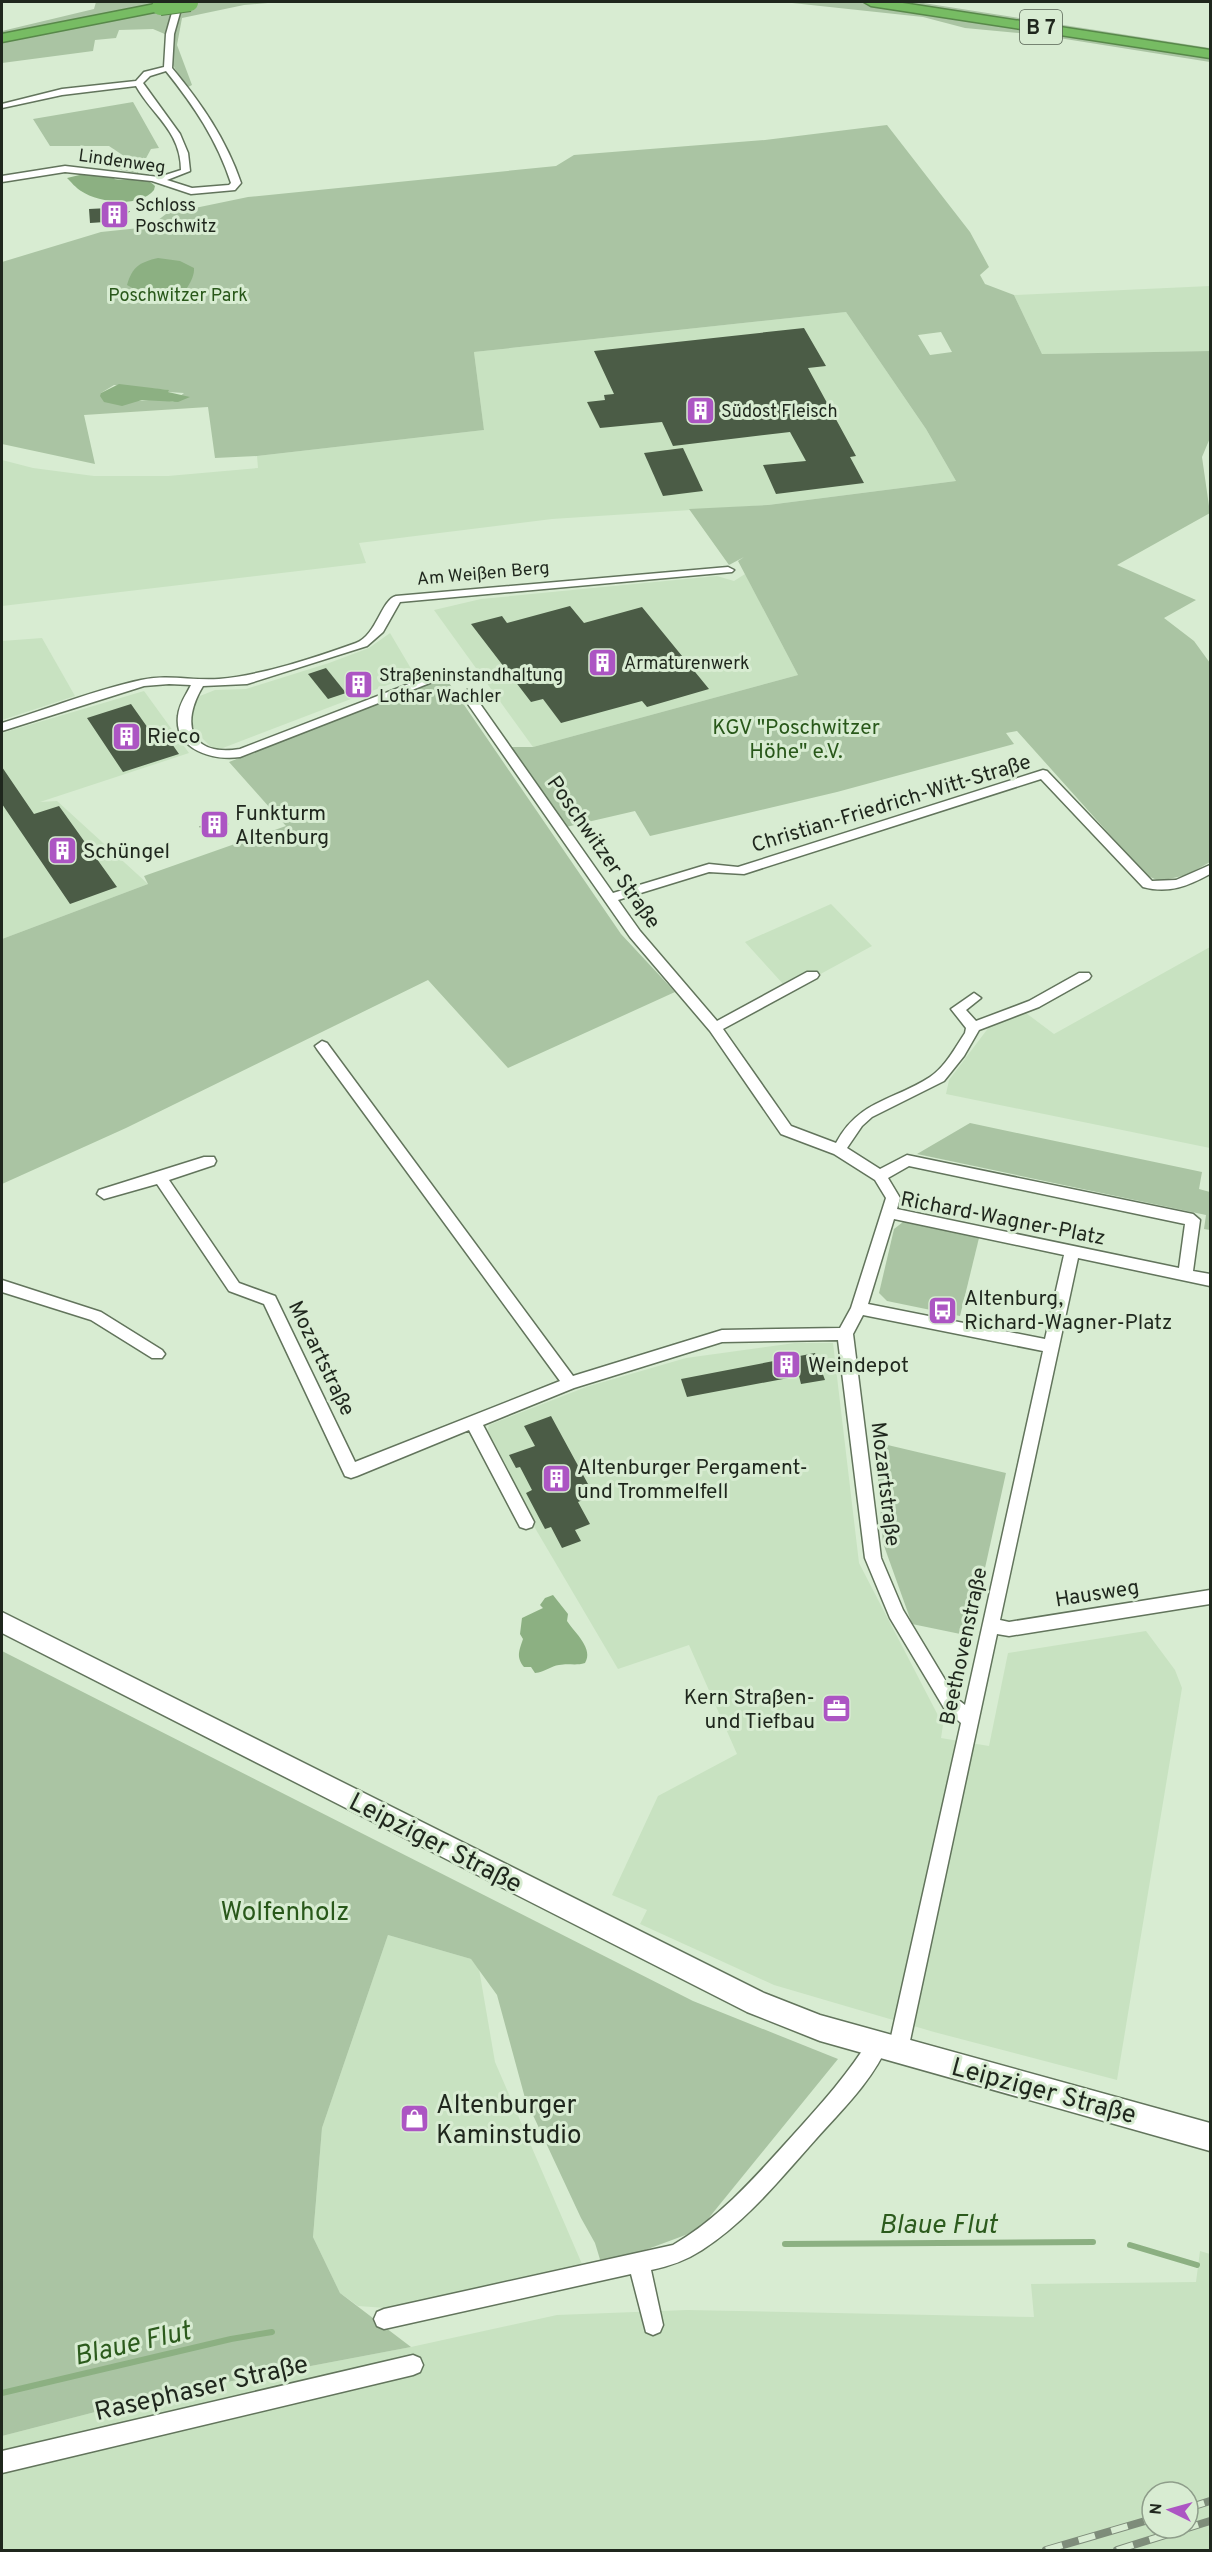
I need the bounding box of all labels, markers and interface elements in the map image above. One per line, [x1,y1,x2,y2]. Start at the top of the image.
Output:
road number: B 7 [1020,10,1062,44]
street label: Lindenweg [77,145,167,180]
place label: Schloss Poschwitz [135,195,217,239]
building icon: Schloss Poschwitz [98,199,130,231]
park label: Poschwitzer Park [108,285,248,308]
building icon: Südost Fleisch [684,395,716,427]
place label: Südost Fleisch [721,401,838,424]
street label: Am Weißen Berg [416,557,550,592]
building icon: Armaturenwerk [587,647,619,679]
place label: Armaturenwerk [624,653,750,676]
place label: Straßeninstandhaltung Lothar Wachler [379,665,563,709]
building icon: Straßeninstandhaltung Lothar Wachler [342,669,374,701]
park label: KGV "Poschwitzer Höhe" e.V. [712,715,880,766]
building icon: Rieco [110,720,142,752]
place label: Rieco [147,724,200,751]
street label: Christian-Friedrich-Witt-Straße [749,749,1034,860]
street label: Poschwitzer Straße [540,771,666,935]
place label: Funkturm Altenburg [235,801,329,852]
building icon: Funkturm Altenburg [198,809,230,841]
building icon: Schüngel [46,835,78,867]
place label: Schüngel [83,839,170,866]
street label: Richard-Wagner-Platz [898,1186,1108,1253]
place label: Altenburg, Richard-Wagner-Platz [964,1286,1172,1337]
bus stop icon: Altenburg, Richard-Wagner-Platz [927,1294,959,1326]
street label: Mozartstraße [281,1297,360,1421]
building icon: Weindepot [771,1349,803,1381]
place label: Weindepot [808,1353,909,1380]
street label: Mozartstraße [863,1420,906,1548]
place label: Altenburger Pergament- und Trommelfell [577,1455,808,1506]
building icon: Altenburger Pergament- und Trommelfell [540,1463,572,1495]
street label: Beethovenstraße [935,1565,994,1728]
street label: Hausweg [1053,1575,1141,1614]
place label: Kern Straßen- und Tiefbau [684,1685,815,1736]
office icon: Kern Straßen- und Tiefbau [820,1693,852,1725]
street label: Leipziger Straße [343,1786,527,1902]
park label: Wolfenholz [220,1897,350,1930]
street label: Leipziger Straße [947,2052,1139,2133]
place label: Altenburger Kaminstudio [436,2090,581,2153]
shop icon: Altenburger Kaminstudio [399,2103,431,2135]
water label: Blaue Flut [879,2209,999,2243]
water label: Blaue Flut [71,2315,195,2375]
street label: Rasephaser Straße [92,2349,312,2430]
north arrow [1140,2480,1200,2540]
text: N [1147,2502,1168,2515]

